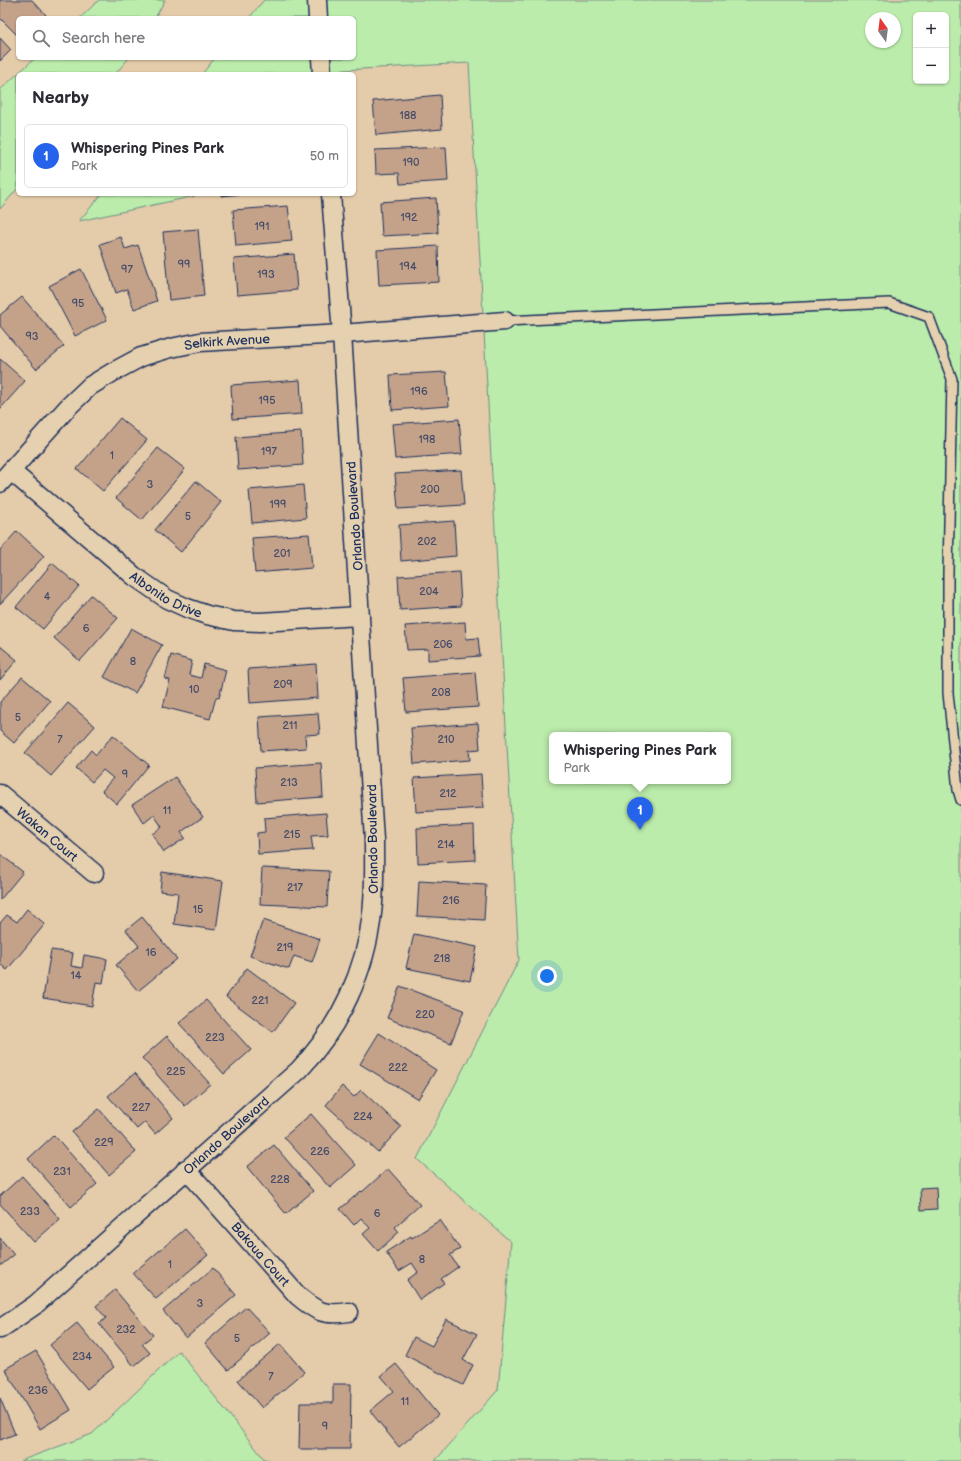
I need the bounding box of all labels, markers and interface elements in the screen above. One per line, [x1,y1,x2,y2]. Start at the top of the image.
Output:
north arrow [865,12,901,48]
map controls [913,12,949,84]
button: + [913,12,949,48]
search box [16,16,356,60]
icon: search [30,27,52,49]
text: Search here [62,29,145,48]
button: − [913,48,949,84]
text: Nearby [32,88,89,108]
house number: 188 [399,109,417,122]
text: Whispering Pines Park [71,139,224,158]
text: 1 [43,148,49,164]
text: 50 m [310,148,339,164]
house number: 190 [402,156,420,169]
text: Park [71,158,97,174]
house number: 192 [400,211,418,224]
house number: 191 [255,220,269,233]
house number: 99 [178,258,190,271]
house number: 194 [399,260,417,273]
house number: 97 [121,263,133,276]
house number: 193 [257,268,275,281]
house number: 95 [72,297,84,310]
house number: 93 [25,330,39,343]
street label: Selkirk Avenue [183,331,271,354]
house number: 196 [410,385,428,398]
house number: 195 [259,394,275,407]
house number: 198 [418,433,436,446]
house number: 197 [261,445,278,458]
house number: 1 [110,449,114,462]
street label: Orlando Boulevard [343,461,367,571]
house number: 3 [147,478,154,491]
house number: 200 [420,483,440,496]
house number: 199 [270,498,286,511]
house number: 5 [185,510,191,523]
house number: 202 [417,535,437,548]
house number: 201 [273,547,291,560]
street label: Albonito Drive [126,568,204,622]
house number: 204 [419,585,439,598]
house number: 4 [44,590,51,603]
house number: 6 [83,622,90,635]
house number: 206 [433,638,453,651]
house number: 8 [130,655,136,668]
house number: 209 [273,678,293,691]
house number: 10 [189,683,200,696]
house number: 208 [431,686,451,699]
house number: 5 [15,711,21,724]
house number: 211 [283,719,297,732]
popup [549,732,731,784]
house number: 7 [57,733,63,746]
house number: 210 [437,733,455,746]
text: Whispering Pines Park [563,741,717,760]
text: Park [563,760,590,776]
house number: 9 [122,768,128,781]
house number: 213 [280,776,298,789]
street label: Orlando Boulevard [364,784,382,894]
house number: 212 [439,787,457,800]
pin: 1 [627,797,653,830]
street label: Wakan Court [13,804,81,865]
house number: 11 [163,804,171,817]
house number: 215 [284,828,300,841]
house number: 214 [437,838,455,851]
house number: 217 [287,881,304,894]
house number: 216 [442,894,460,907]
house number: 15 [193,903,203,916]
house number: 219 [277,941,293,954]
house number: 16 [146,946,157,959]
house number: 218 [434,952,451,965]
your location [537,966,557,986]
house number: 14 [71,969,82,982]
house number: 221 [251,994,269,1007]
house number: 220 [415,1008,435,1021]
house number: 223 [205,1031,225,1044]
house number: 222 [388,1061,408,1074]
house number: 225 [166,1065,186,1078]
street label: Orlando Boulevard [180,1093,273,1178]
house number: 227 [132,1101,151,1114]
house number: 224 [353,1110,373,1123]
house number: 229 [94,1136,114,1149]
house number: 226 [310,1145,330,1158]
house number: 231 [53,1165,71,1178]
house number: 228 [270,1173,290,1186]
house number: 233 [20,1205,40,1218]
house number: 6 [374,1207,381,1220]
street label: Bakoua Court [227,1219,293,1290]
house number: 8 [419,1253,425,1266]
house number: 1 [168,1258,172,1271]
house number: 3 [197,1297,204,1310]
house number: 232 [116,1323,136,1336]
house number: 5 [234,1332,240,1345]
house number: 234 [72,1350,92,1363]
house number: 7 [268,1370,274,1383]
house number: 236 [28,1384,48,1397]
house number: 11 [401,1395,409,1408]
house number: 9 [322,1420,328,1433]

